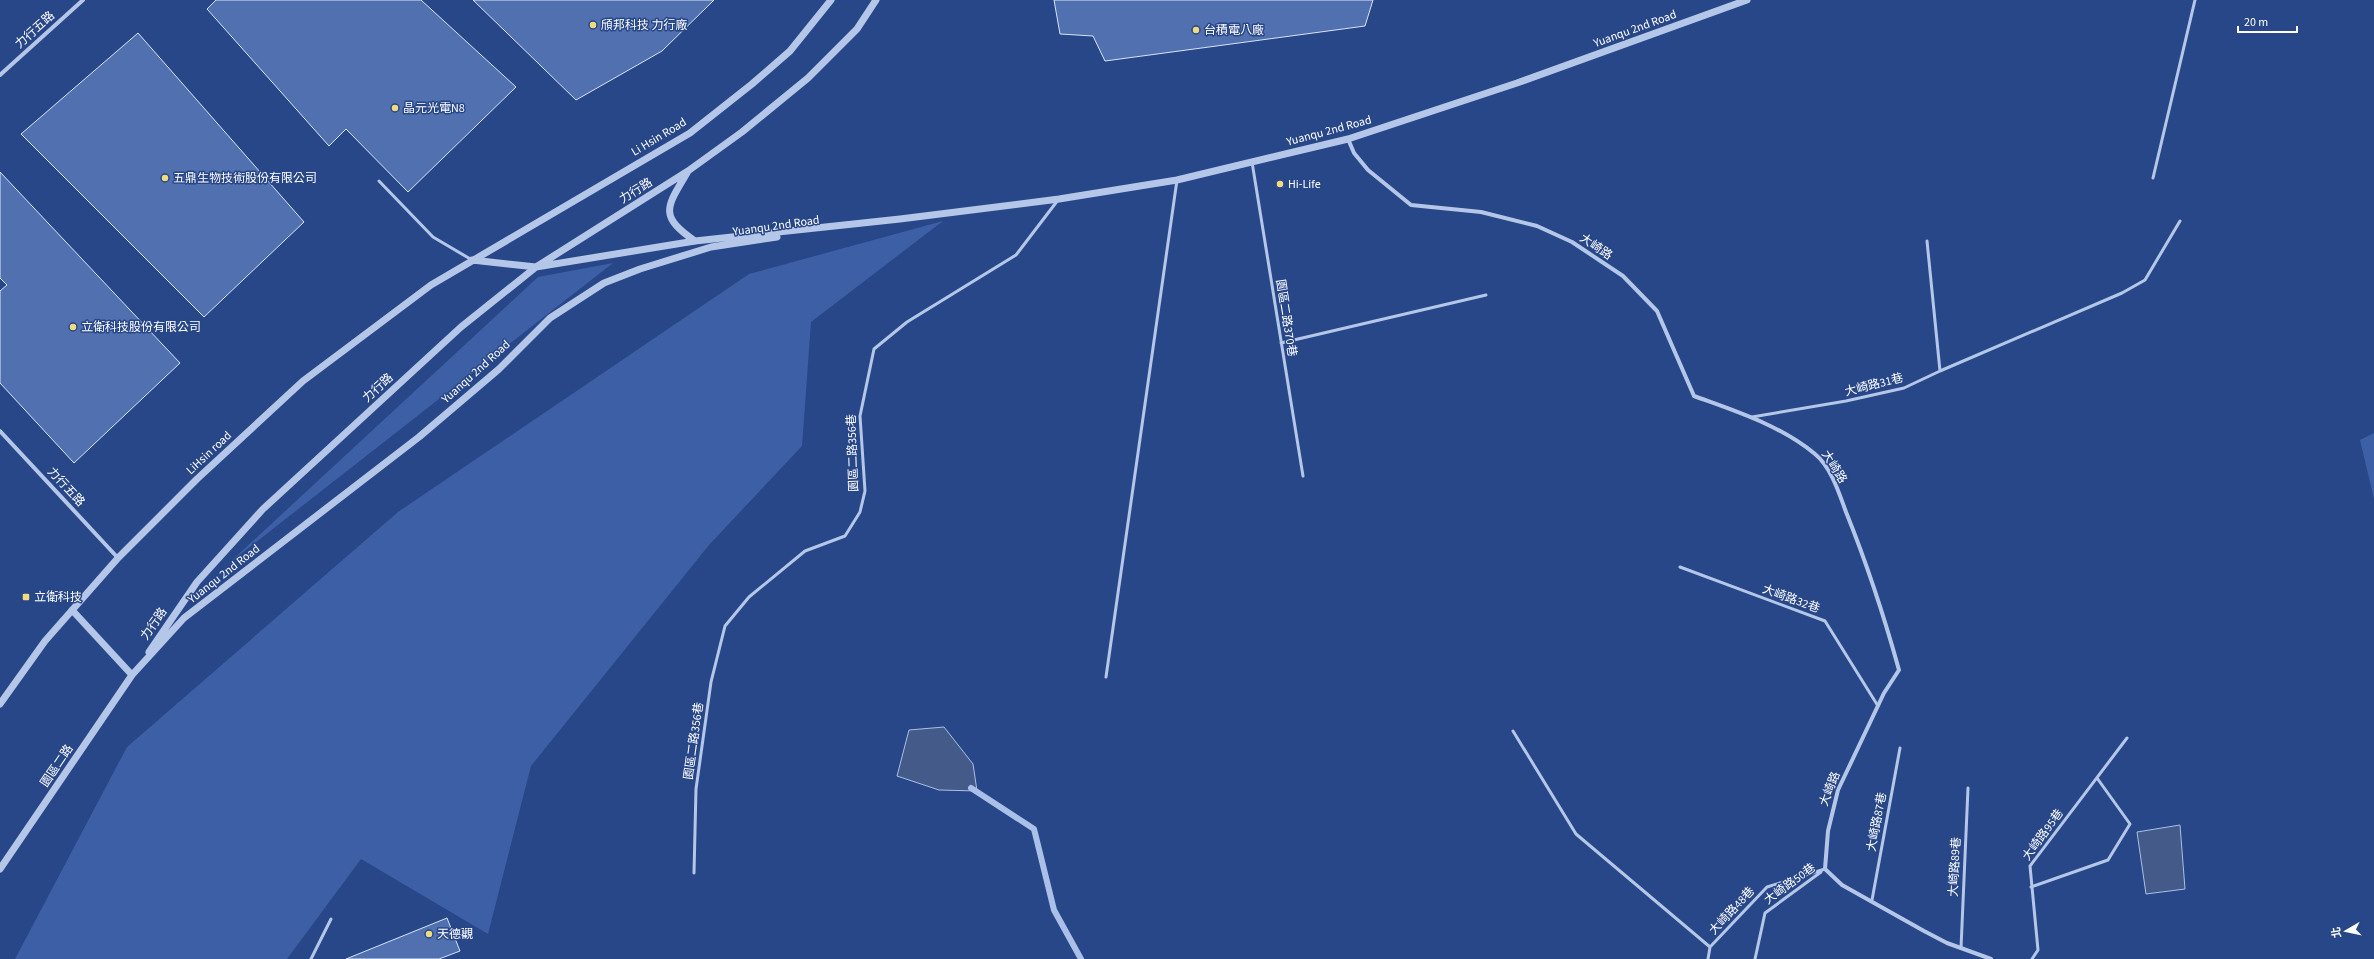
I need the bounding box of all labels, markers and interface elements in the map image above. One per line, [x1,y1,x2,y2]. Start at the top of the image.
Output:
street label: Yuanqu 2nd Road [1590,6,1679,52]
street label: 力行五路 [11,8,59,52]
scale bar [2238,8,2297,34]
text: 20 m [2244,14,2268,31]
place label: 頎邦科技 力行廠 [601,17,687,34]
marker: 頎邦科技 力行廠 [588,20,598,30]
place label: 台積電八廠 [1204,22,1264,39]
marker: 台積電八廠 [1191,25,1201,35]
place label: 晶元光電N8 [403,100,465,117]
marker: 晶元光電N8 [390,103,400,113]
street label: Yuanqu 2nd Road [1284,111,1373,151]
street label: Li Hsin Road [628,114,690,160]
place label: 五鼎生物技術股份有限公司 [173,170,317,187]
marker: 五鼎生物技術股份有限公司 [160,173,170,183]
street label: 力行路 [616,174,656,208]
place label: Hi-Life [1288,176,1321,193]
marker: Hi-Life [1275,179,1285,189]
street label: Yuanqu 2nd Road [731,212,820,241]
street label: 大崎路 [1576,230,1616,264]
street label: 園區二路370巷 [1272,278,1300,358]
place label: 立衛科技股份有限公司 [81,319,201,336]
marker: 立衛科技股份有限公司 [68,322,78,332]
street label: Yuanqu 2nd Road [437,336,514,408]
street label: 力行路 [359,370,397,406]
street label: 大崎路31巷 [1843,370,1905,400]
street label: 園區二路356巷 [843,414,863,492]
street label: LiHsin road [182,427,236,479]
street label: 大崎路 [1817,447,1851,487]
street label: 力行五路 [43,464,89,510]
street label: Yuanqu 2nd Road [184,540,264,608]
street label: 大崎路32巷 [1760,581,1822,617]
place label: 立衛科技 [34,589,82,606]
marker: 立衛科技 [21,592,31,602]
street label: 力行路 [137,604,171,644]
street label: 園區二路356巷 [680,701,708,781]
street label: 園區二路 [37,741,77,791]
street label: 大崎路 [1816,769,1844,809]
street label: 大崎路87巷 [1863,791,1891,853]
street label: 大崎路95巷 [2019,806,2067,864]
street label: 大崎路89巷 [1945,837,1965,897]
street label: 大崎路50巷 [1761,860,1819,908]
street label: 大崎路48巷 [1705,883,1759,939]
north arrow [2326,911,2366,951]
place label: 天德觀 [437,926,473,943]
text: 北 [2328,926,2345,939]
marker: 天德觀 [424,929,434,939]

